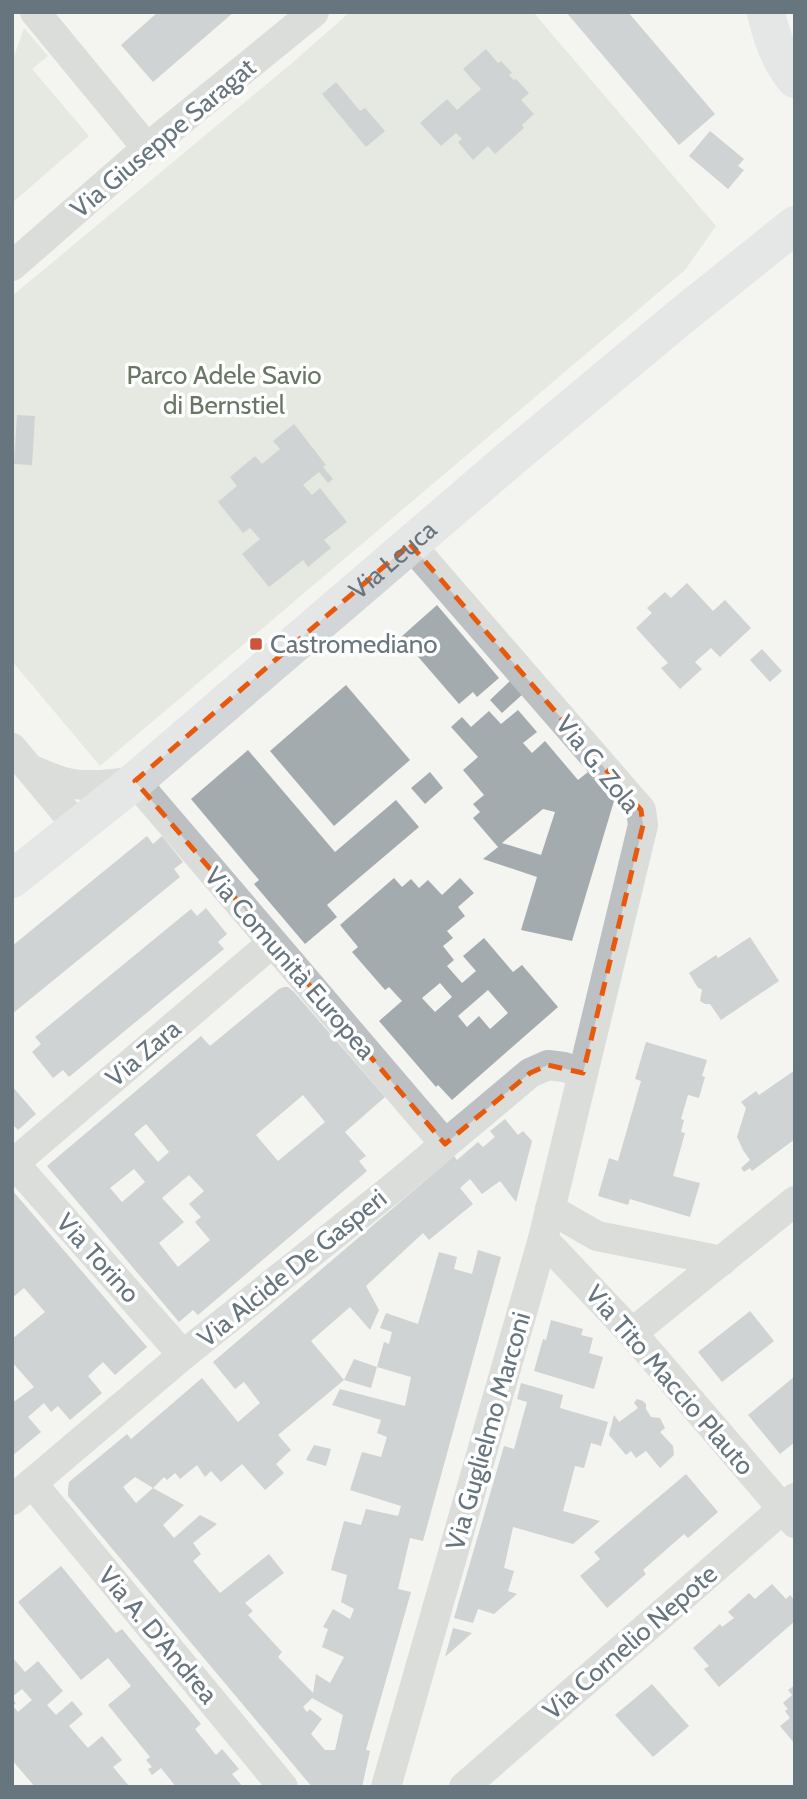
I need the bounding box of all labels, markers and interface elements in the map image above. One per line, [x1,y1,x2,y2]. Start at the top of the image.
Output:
street label: Via Giuseppe Saragat [64,51,262,225]
park label: Parco Adele Savio di Bernstiel [126,359,322,421]
street label: Via Leuca [343,513,443,606]
place label: Castromediano [270,628,438,660]
marker: Castromediano [248,636,264,652]
street label: Via G. Zola [549,709,647,820]
street label: Via Comunità Europea [198,860,383,1066]
street label: Via Zara [99,1012,187,1093]
street label: Via Alcide De Gasperi [191,1182,393,1354]
street label: Via Torino [49,1207,147,1309]
street label: Via Tito Maccio Plauto [579,1278,761,1482]
street label: Via Guglielmo Marconi [439,1308,537,1554]
street label: Via Cornelio Nepote [536,1558,724,1726]
street label: Via A. D'Andrea [91,1560,225,1710]

